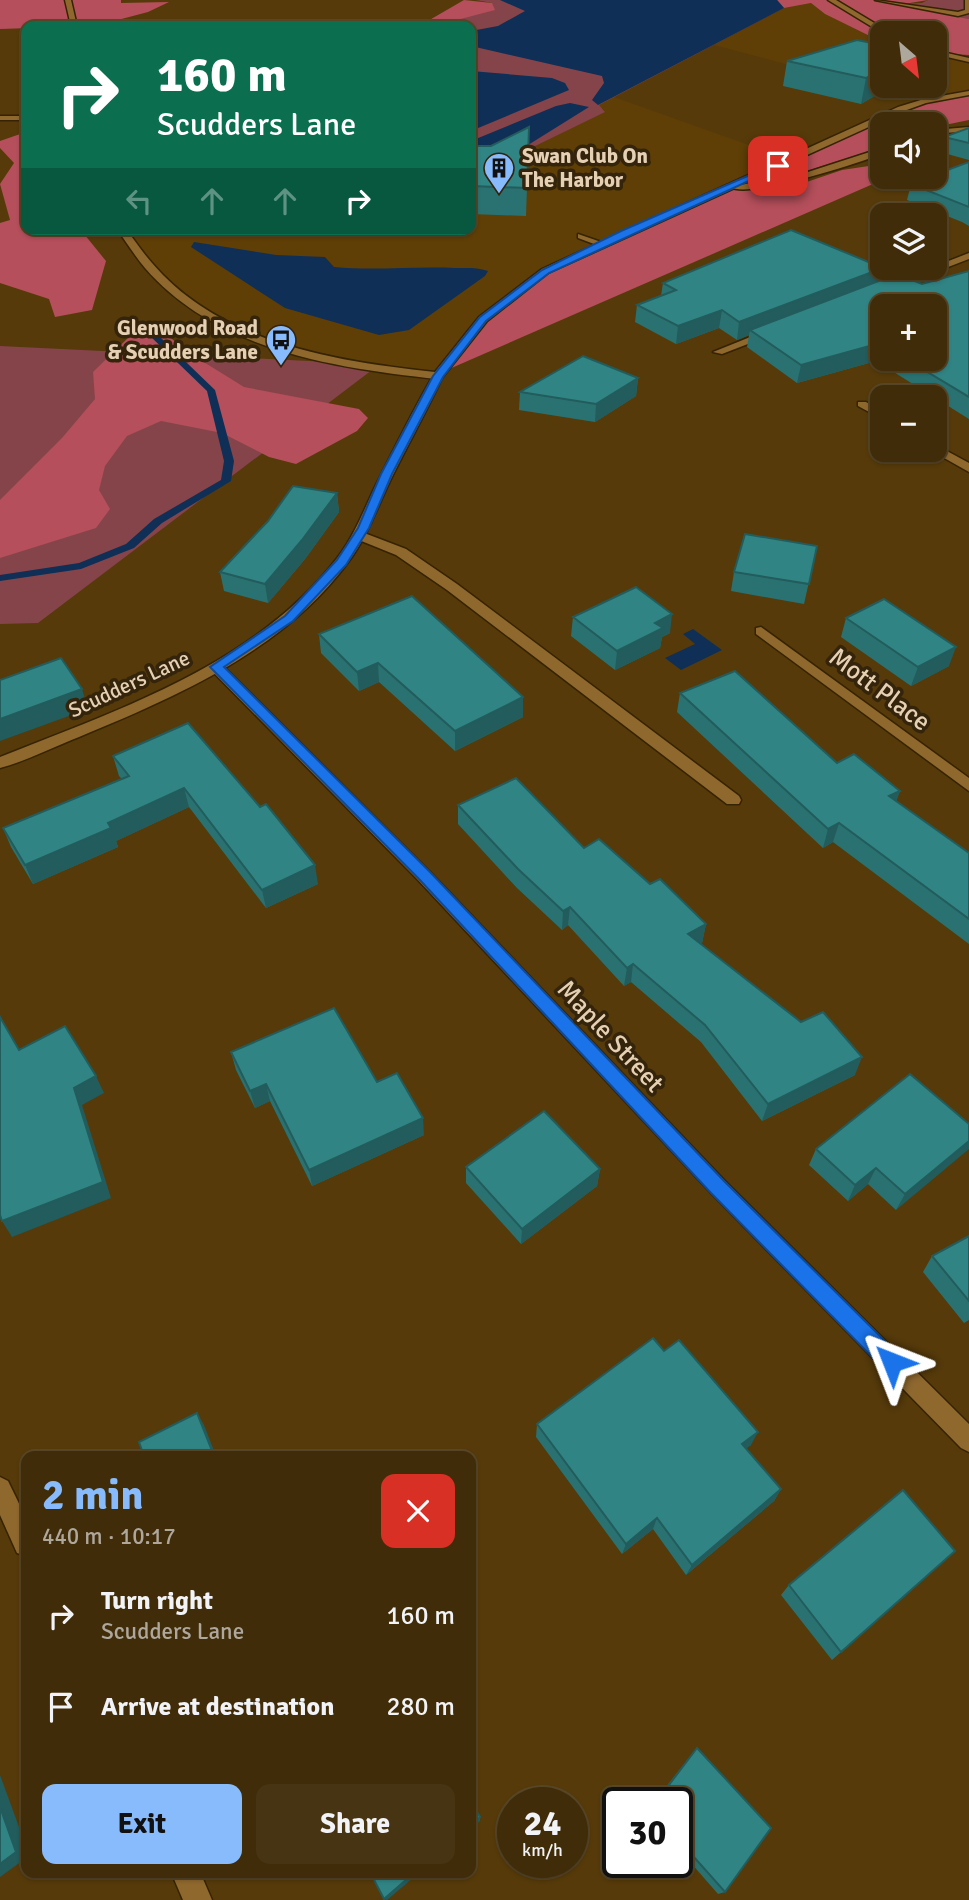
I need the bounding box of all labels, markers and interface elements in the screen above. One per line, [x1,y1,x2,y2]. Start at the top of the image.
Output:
north arrow [870,21,947,98]
map controls [870,21,947,462]
text: 160 m [157,45,287,105]
icon: right [42,49,133,140]
text: Scudders Lane [157,105,356,144]
button: sound [870,112,947,189]
pin [748,136,808,196]
place label: Swan Club On The Harbor [522,143,648,193]
icon: arrive [759,147,797,185]
building icon: Swan Club On The Harbor [482,151,516,195]
icon: left [120,182,158,220]
icon: ahead [193,182,231,220]
icon: ahead [266,182,304,220]
icon: right [339,182,377,220]
button: layers [870,203,947,280]
button: + [870,294,947,371]
place label: Glenwood Road & Scudders Lane [107,315,258,365]
bus stop icon: Glenwood Road & Scudders Lane [264,323,298,367]
button: − [870,385,947,462]
street label: Mott Place [822,641,936,738]
street label: Scudders Lane [64,645,194,723]
street label: Maple Street [550,974,670,1099]
position arrow [855,1325,929,1399]
text: 2 min [42,1470,143,1521]
button: close [381,1474,455,1548]
text: 440 m · 10:17 [42,1522,176,1551]
text: Turn right [101,1585,213,1617]
icon: right [42,1597,80,1635]
text: 160 m [386,1600,455,1632]
text: Scudders Lane [101,1617,244,1646]
icon: arrive [42,1688,80,1726]
text: Arrive at destination [101,1691,334,1723]
text: 280 m [386,1691,455,1723]
button: Exit [42,1784,242,1864]
button: Share [256,1784,455,1864]
speed limit sign: 30 [602,1787,693,1878]
text: 24 [524,1802,561,1845]
text: km/h [522,1839,563,1861]

